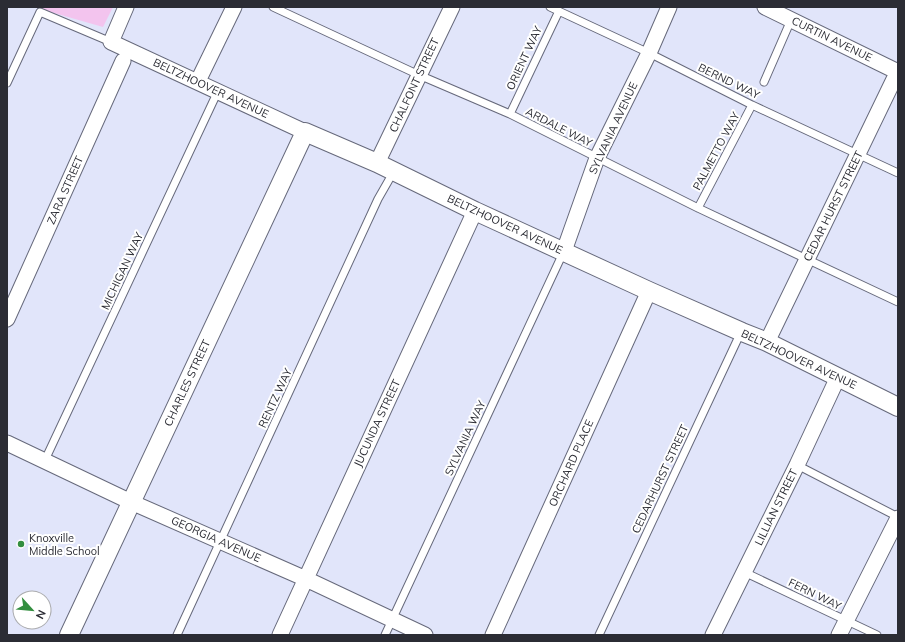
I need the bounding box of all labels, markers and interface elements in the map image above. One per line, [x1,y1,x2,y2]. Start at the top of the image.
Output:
street label: CURTIN AVENUE [789,13,875,65]
street label: ORIENT WAY [503,24,545,92]
street label: CHALFONT STREET [386,35,442,134]
street label: BELTZHOOVER AVENUE [151,55,271,121]
street label: BERND WAY [696,60,762,102]
street label: SYLVANIA AVENUE [586,80,640,176]
street label: ARDALE WAY [523,104,595,150]
street label: PALMETTO WAY [690,109,743,192]
street label: CEDAR HURST STREET [800,148,866,264]
street label: ZARA STREET [44,153,86,226]
street label: BELTZHOOVER AVENUE [445,191,565,257]
street label: MICHIGAN WAY [98,230,146,312]
street label: BELTZHOOVER AVENUE [739,326,859,392]
street label: CHARLES STREET [161,337,213,429]
street label: RENTZ WAY [255,366,295,430]
street label: JUCUNDA STREET [351,377,404,469]
street label: SYLVANIA WAY [441,398,489,478]
street label: ORCHARD PLACE [546,417,596,509]
street label: CEDARHURST STREET [629,422,692,536]
street label: LILLIAN STREET [751,466,801,547]
street label: GEORGIA AVENUE [169,513,263,565]
place label: Knoxville Middle School [29,531,100,558]
marker: Knoxville Middle School [16,539,26,549]
street label: FERN WAY [786,575,844,613]
north arrow [12,590,52,630]
text: N [33,608,49,621]

